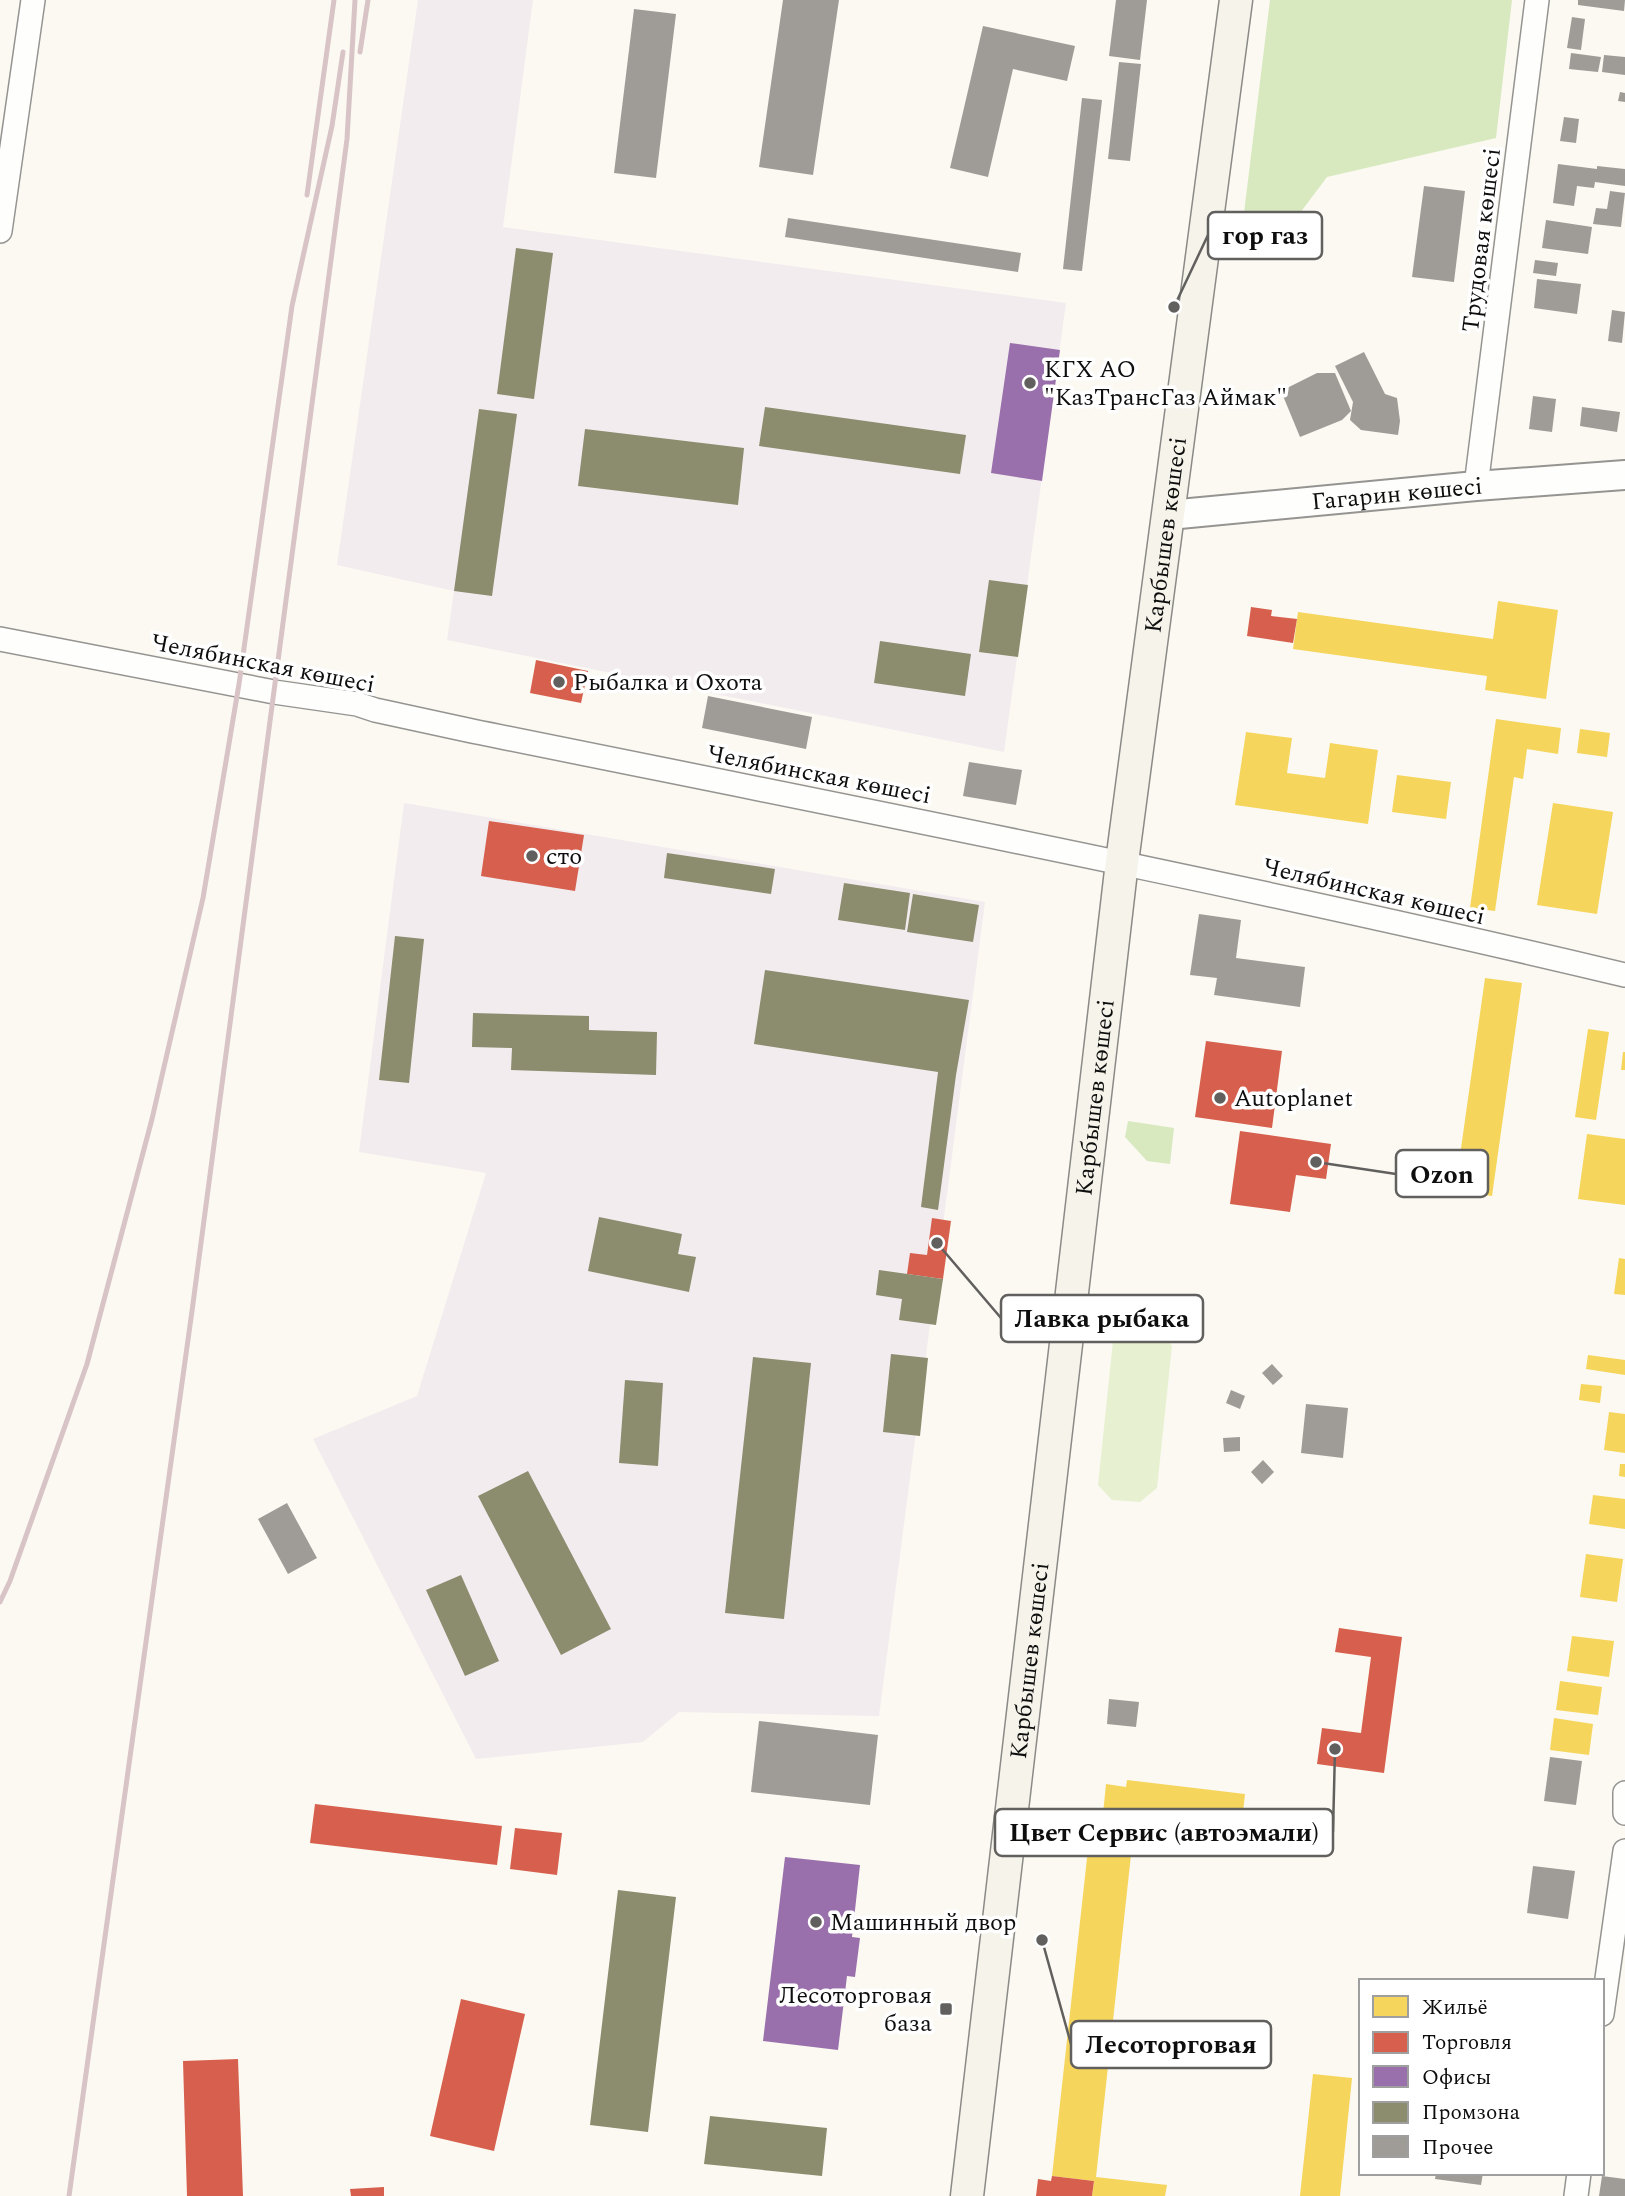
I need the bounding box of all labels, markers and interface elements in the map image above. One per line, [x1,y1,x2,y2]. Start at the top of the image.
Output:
street label: Трудовая көшесі [1453,146,1511,334]
callout: гор газ [1208,212,1322,259]
text: гор газ [1222,216,1308,256]
place label: КГХ АО "КазТрансГаз Аймак" [1044,352,1287,416]
marker: КГХ АО "КазТрансГаз Аймак" [1022,375,1038,391]
street label: Карбышев көшесі [1135,435,1197,635]
street label: Гагарин көшесі [1310,469,1484,520]
street label: Челябинская көшесі [148,625,378,703]
place label: Рыбалка и Охота [573,665,763,701]
marker: Рыбалка и Охота [551,674,567,690]
street label: Челябинская көшесі [704,736,934,814]
place label: сто [546,839,582,875]
marker: сто [524,848,540,864]
street label: Челябинская көшесі [1259,849,1489,935]
street label: Карбышев көшесі [1066,997,1125,1198]
place label: Autoplanet [1234,1081,1353,1117]
marker: Autoplanet [1212,1090,1228,1106]
callout: Ozon [1396,1150,1488,1197]
text: Ozon [1410,1155,1474,1195]
callout: Лавка рыбака [1001,1295,1203,1342]
text: Лавка рыбака [1015,1299,1190,1339]
street label: Карбышев көшесі [1001,1561,1059,1761]
callout: Цвет Сервис (автоэмали) [995,1809,1333,1856]
text: Цвет Сервис (автоэмали) [1009,1813,1319,1853]
place label: Машинный двор [830,1905,1016,1941]
marker: Машинный двор [808,1914,824,1930]
place label: Лесоторговая база [779,1978,932,2042]
legend [1359,1979,1604,2175]
text: Жильё [1422,1992,1488,2024]
marker: Лесоторговая база [938,2001,954,2017]
callout: Лесоторговая [1071,2021,1271,2068]
text: Лесоторговая [1085,2025,1257,2065]
text: Торговля [1422,2027,1512,2059]
text: Офисы [1422,2062,1491,2094]
text: Промзона [1422,2097,1521,2129]
text: Прочее [1422,2132,1493,2164]

